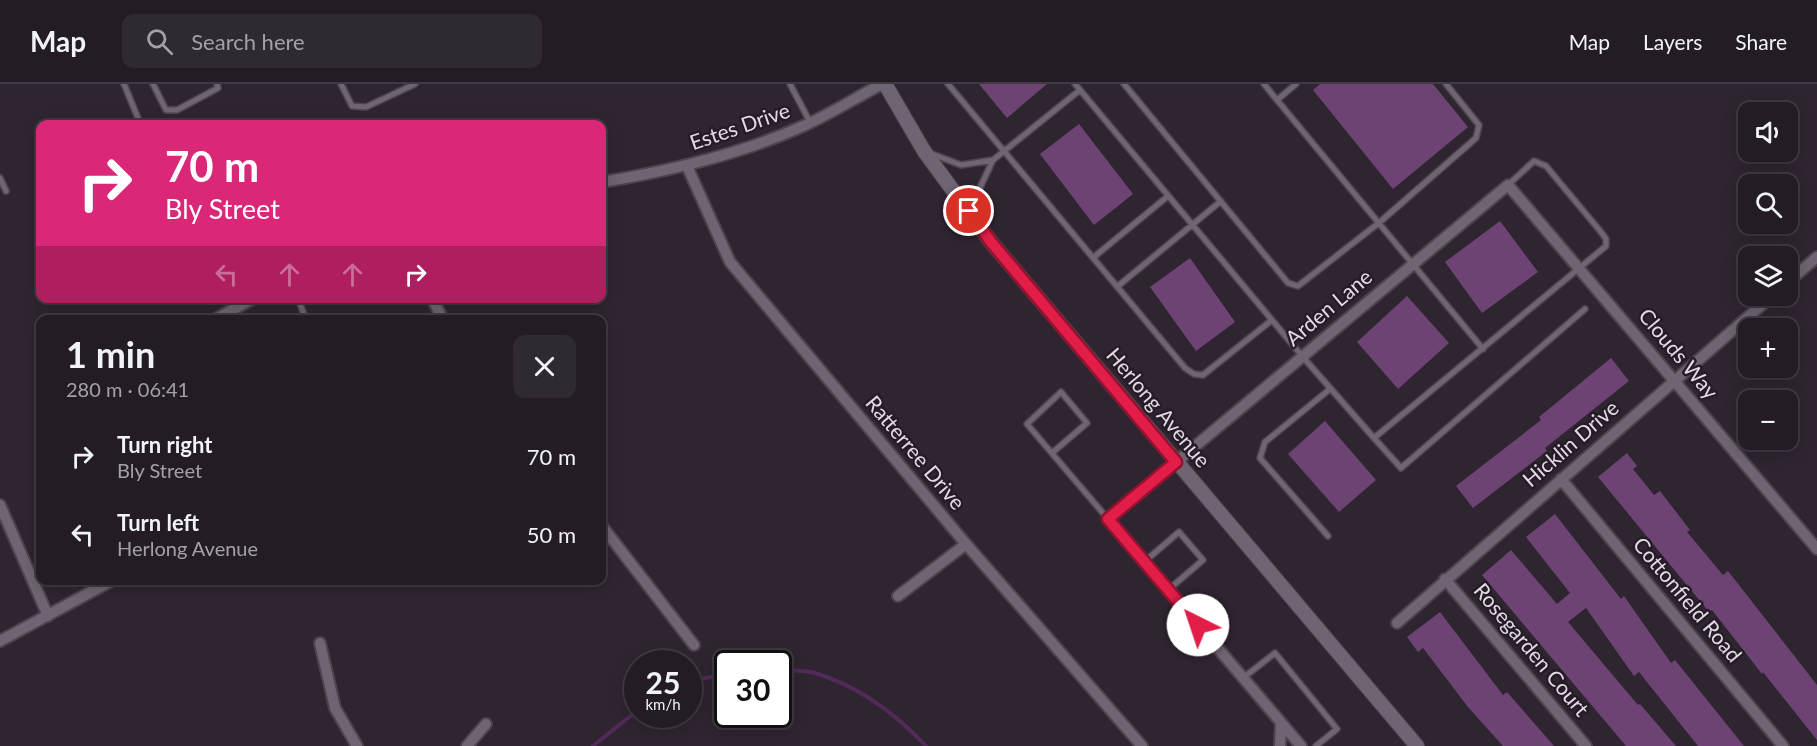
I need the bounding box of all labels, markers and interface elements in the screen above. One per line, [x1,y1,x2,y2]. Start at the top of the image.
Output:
search box [122,14,542,68]
text: Map [30,24,86,58]
icon: search [143,25,176,58]
text: Search here [191,28,305,55]
text: Map [1569,29,1610,54]
text: Layers [1643,29,1702,54]
text: Share [1735,29,1787,54]
street label: Estes Drive [686,97,793,154]
map controls [1738,102,1798,450]
button: sound [1738,102,1798,162]
text: 70 m [165,141,259,191]
icon: right [66,144,144,222]
button: search [1738,174,1798,234]
pin [943,185,994,236]
text: Bly Street [165,192,280,225]
icon: arrive [952,194,985,227]
button: layers [1738,246,1798,306]
icon: left [210,258,243,291]
icon: ahead [273,258,306,291]
icon: ahead [336,258,369,291]
icon: right [399,258,432,291]
street label: Arden Lane [1280,263,1376,350]
street label: Clouds Way [1634,303,1724,403]
button: + [1738,318,1798,378]
text: 1 min [66,332,155,376]
button: close [513,335,576,398]
street label: Herlong Avenue [1102,342,1216,472]
text: 280 m · 06:41 [66,377,189,401]
street label: Ratterree Drive [861,390,971,514]
button: − [1738,390,1798,450]
street label: Hicklin Drive [1517,394,1623,491]
text: Turn right [117,431,212,458]
icon: right [66,440,99,473]
text: 70 m [527,443,576,470]
text: Bly Street [117,458,202,482]
text: Turn left [117,509,199,536]
icon: left [66,518,99,551]
text: 50 m [527,521,576,548]
street label: Cottonfield Road [1629,532,1748,666]
text: Herlong Avenue [117,536,258,560]
street label: Rosegarden Court [1469,578,1595,721]
position arrow [1166,593,1230,657]
speed limit sign: 30 [714,650,792,728]
text: 25 [646,664,680,700]
text: km/h [645,695,681,713]

